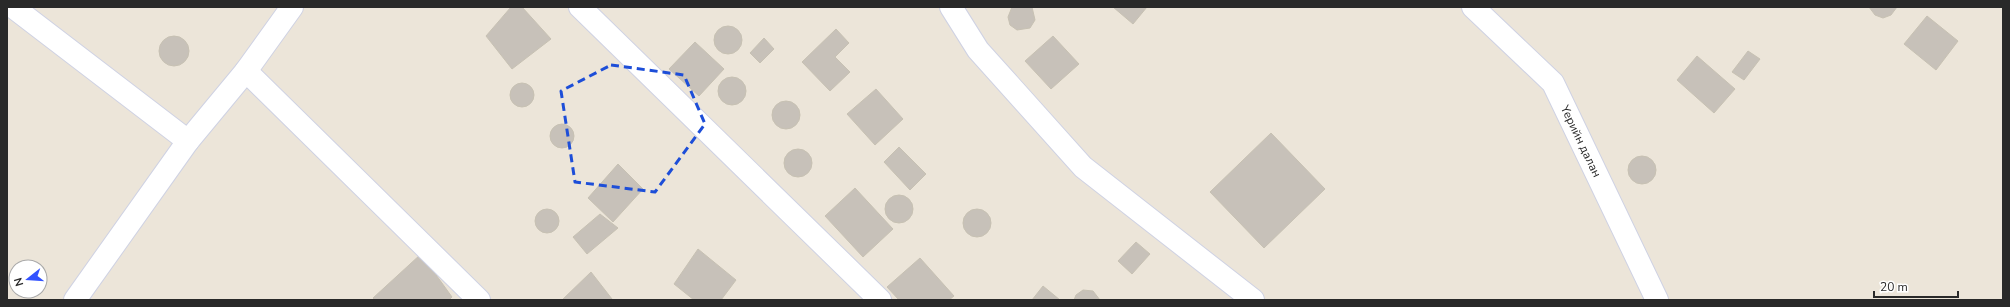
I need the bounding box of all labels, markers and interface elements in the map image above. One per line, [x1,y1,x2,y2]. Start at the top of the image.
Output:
street label: Үерийн далан [1556,102,1605,180]
north arrow [8,259,48,299]
scale bar [1874,273,1958,299]
text: N [11,276,27,288]
text: 20 m [1880,279,1908,295]

